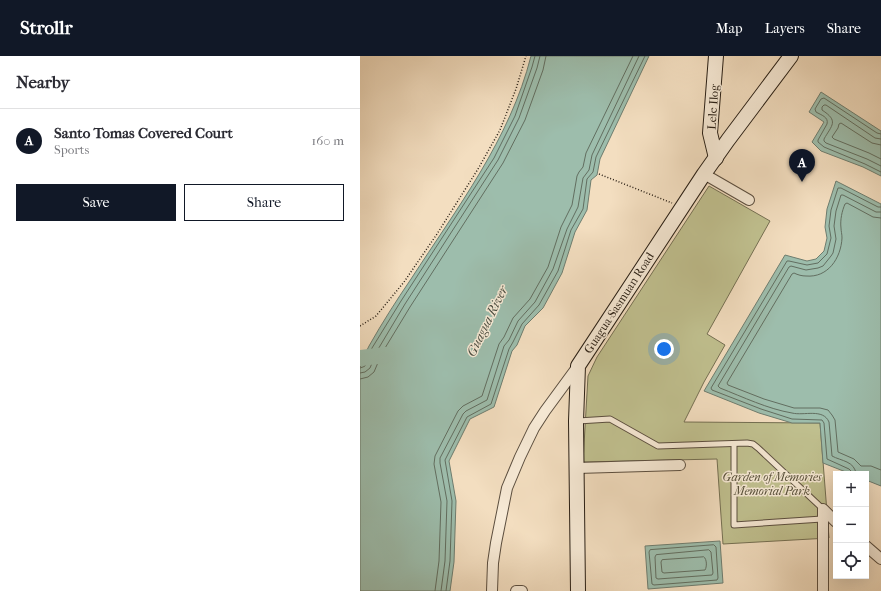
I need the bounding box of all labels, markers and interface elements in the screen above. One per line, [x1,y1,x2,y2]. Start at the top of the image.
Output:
text: Strollr [20,17,73,39]
text: Map [716,20,743,37]
text: Layers [765,20,805,37]
text: Share [827,20,861,37]
text: Nearby [16,72,70,92]
street label: Lele Ilog [704,83,722,130]
text: Santo Tomas Covered Court [54,124,233,142]
text: A [25,133,33,148]
text: 160 m [312,133,344,148]
text: Sports [54,142,89,157]
pin: A [789,149,815,182]
button: Save [16,184,176,221]
button: Share [184,184,344,221]
street label: Guagua-Sasmuan Road [581,250,657,356]
water label: Guagua River [463,282,511,359]
your location [654,339,674,359]
park label: Garden of Memories Memorial Park [723,470,822,498]
map controls [833,471,869,579]
button: + [833,471,869,507]
button: − [833,507,869,543]
button: locate [833,543,869,579]

